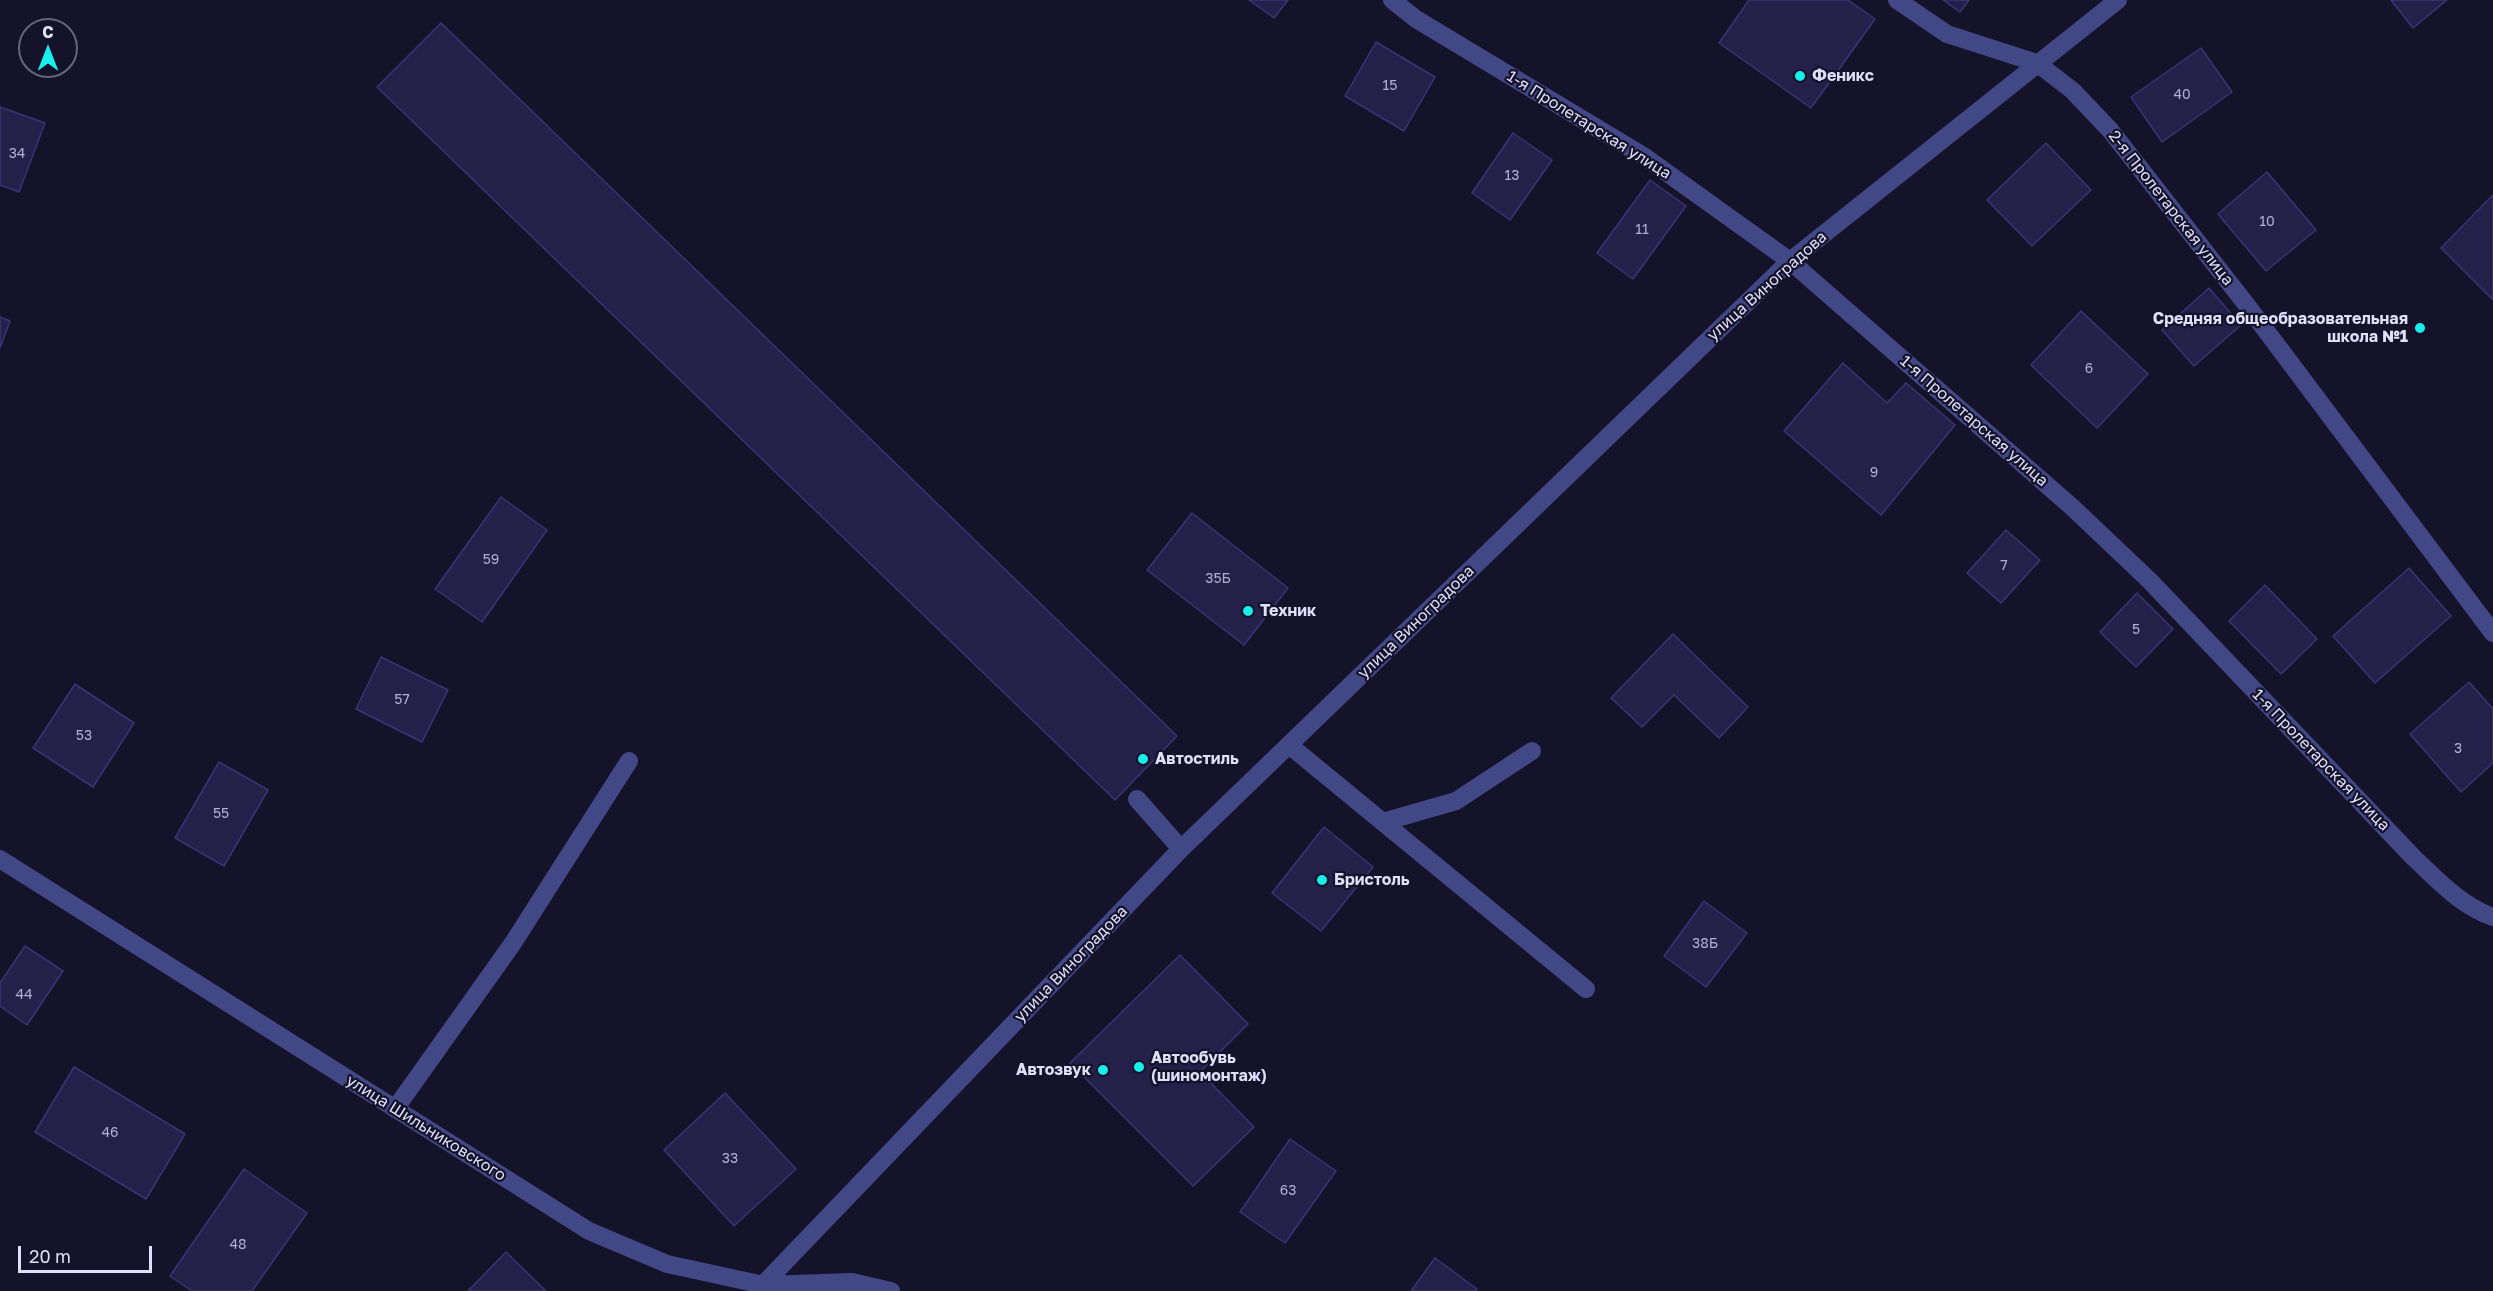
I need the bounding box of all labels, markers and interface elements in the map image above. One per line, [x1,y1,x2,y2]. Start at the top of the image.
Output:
north arrow [18,18,78,78]
text: С [42,22,54,42]
place label: Феникс [1812,66,1874,86]
street label: 1-я Пролетарская улица [1503,67,1675,183]
marker: Феникс [1793,69,1807,83]
house number: 15 [1383,78,1397,94]
house number: 40 [2173,87,2191,103]
street label: 2-я Пролетарская улица [2105,127,2237,289]
house number: 34 [9,146,25,162]
house number: 13 [1505,168,1519,184]
house number: 10 [2259,214,2275,230]
house number: 11 [1635,222,1649,238]
street label: улица Виноградова [1703,227,1831,345]
place label: Средняя общеобразовательная школа №1 [2153,309,2408,347]
marker: Средняя общеобразовательная школа №1 [2413,321,2427,335]
street label: 1-я Пролетарская улица [1896,351,2052,491]
house number: 6 [2085,361,2093,377]
house number: 9 [1870,465,1878,481]
house number: 59 [483,552,499,568]
house number: 7 [2000,558,2008,574]
street label: улица Виноградова [1354,561,1478,683]
house number: 35Б [1205,571,1231,587]
place label: Техник [1260,601,1316,621]
marker: Техник [1241,604,1255,618]
house number: 5 [2132,622,2140,638]
street label: 1-я Пролетарская улица [2248,685,2394,835]
house number: 57 [394,692,410,708]
house number: 53 [76,728,92,744]
house number: 3 [2454,741,2462,757]
place label: Автостиль [1155,749,1239,769]
marker: Автостиль [1136,752,1150,766]
house number: 55 [213,806,229,822]
place label: Бристоль [1334,870,1410,890]
marker: Бристоль [1315,873,1329,887]
street label: улица Виноградова [1010,902,1132,1026]
house number: 38Б [1692,936,1718,952]
house number: 44 [15,987,33,1003]
place label: Автообувь (шиномонтаж) [1151,1048,1267,1086]
place label: Автозвук [1016,1060,1091,1080]
marker: Автообувь (шиномонтаж) [1132,1060,1146,1074]
marker: Автозвук [1096,1063,1110,1077]
street label: улица Шильниковского [342,1071,510,1185]
house number: 46 [101,1125,119,1141]
house number: 33 [722,1151,738,1167]
house number: 63 [1280,1183,1296,1199]
scale bar [21,1234,154,1272]
house number: 48 [229,1237,247,1253]
text: 20 m [29,1245,71,1267]

